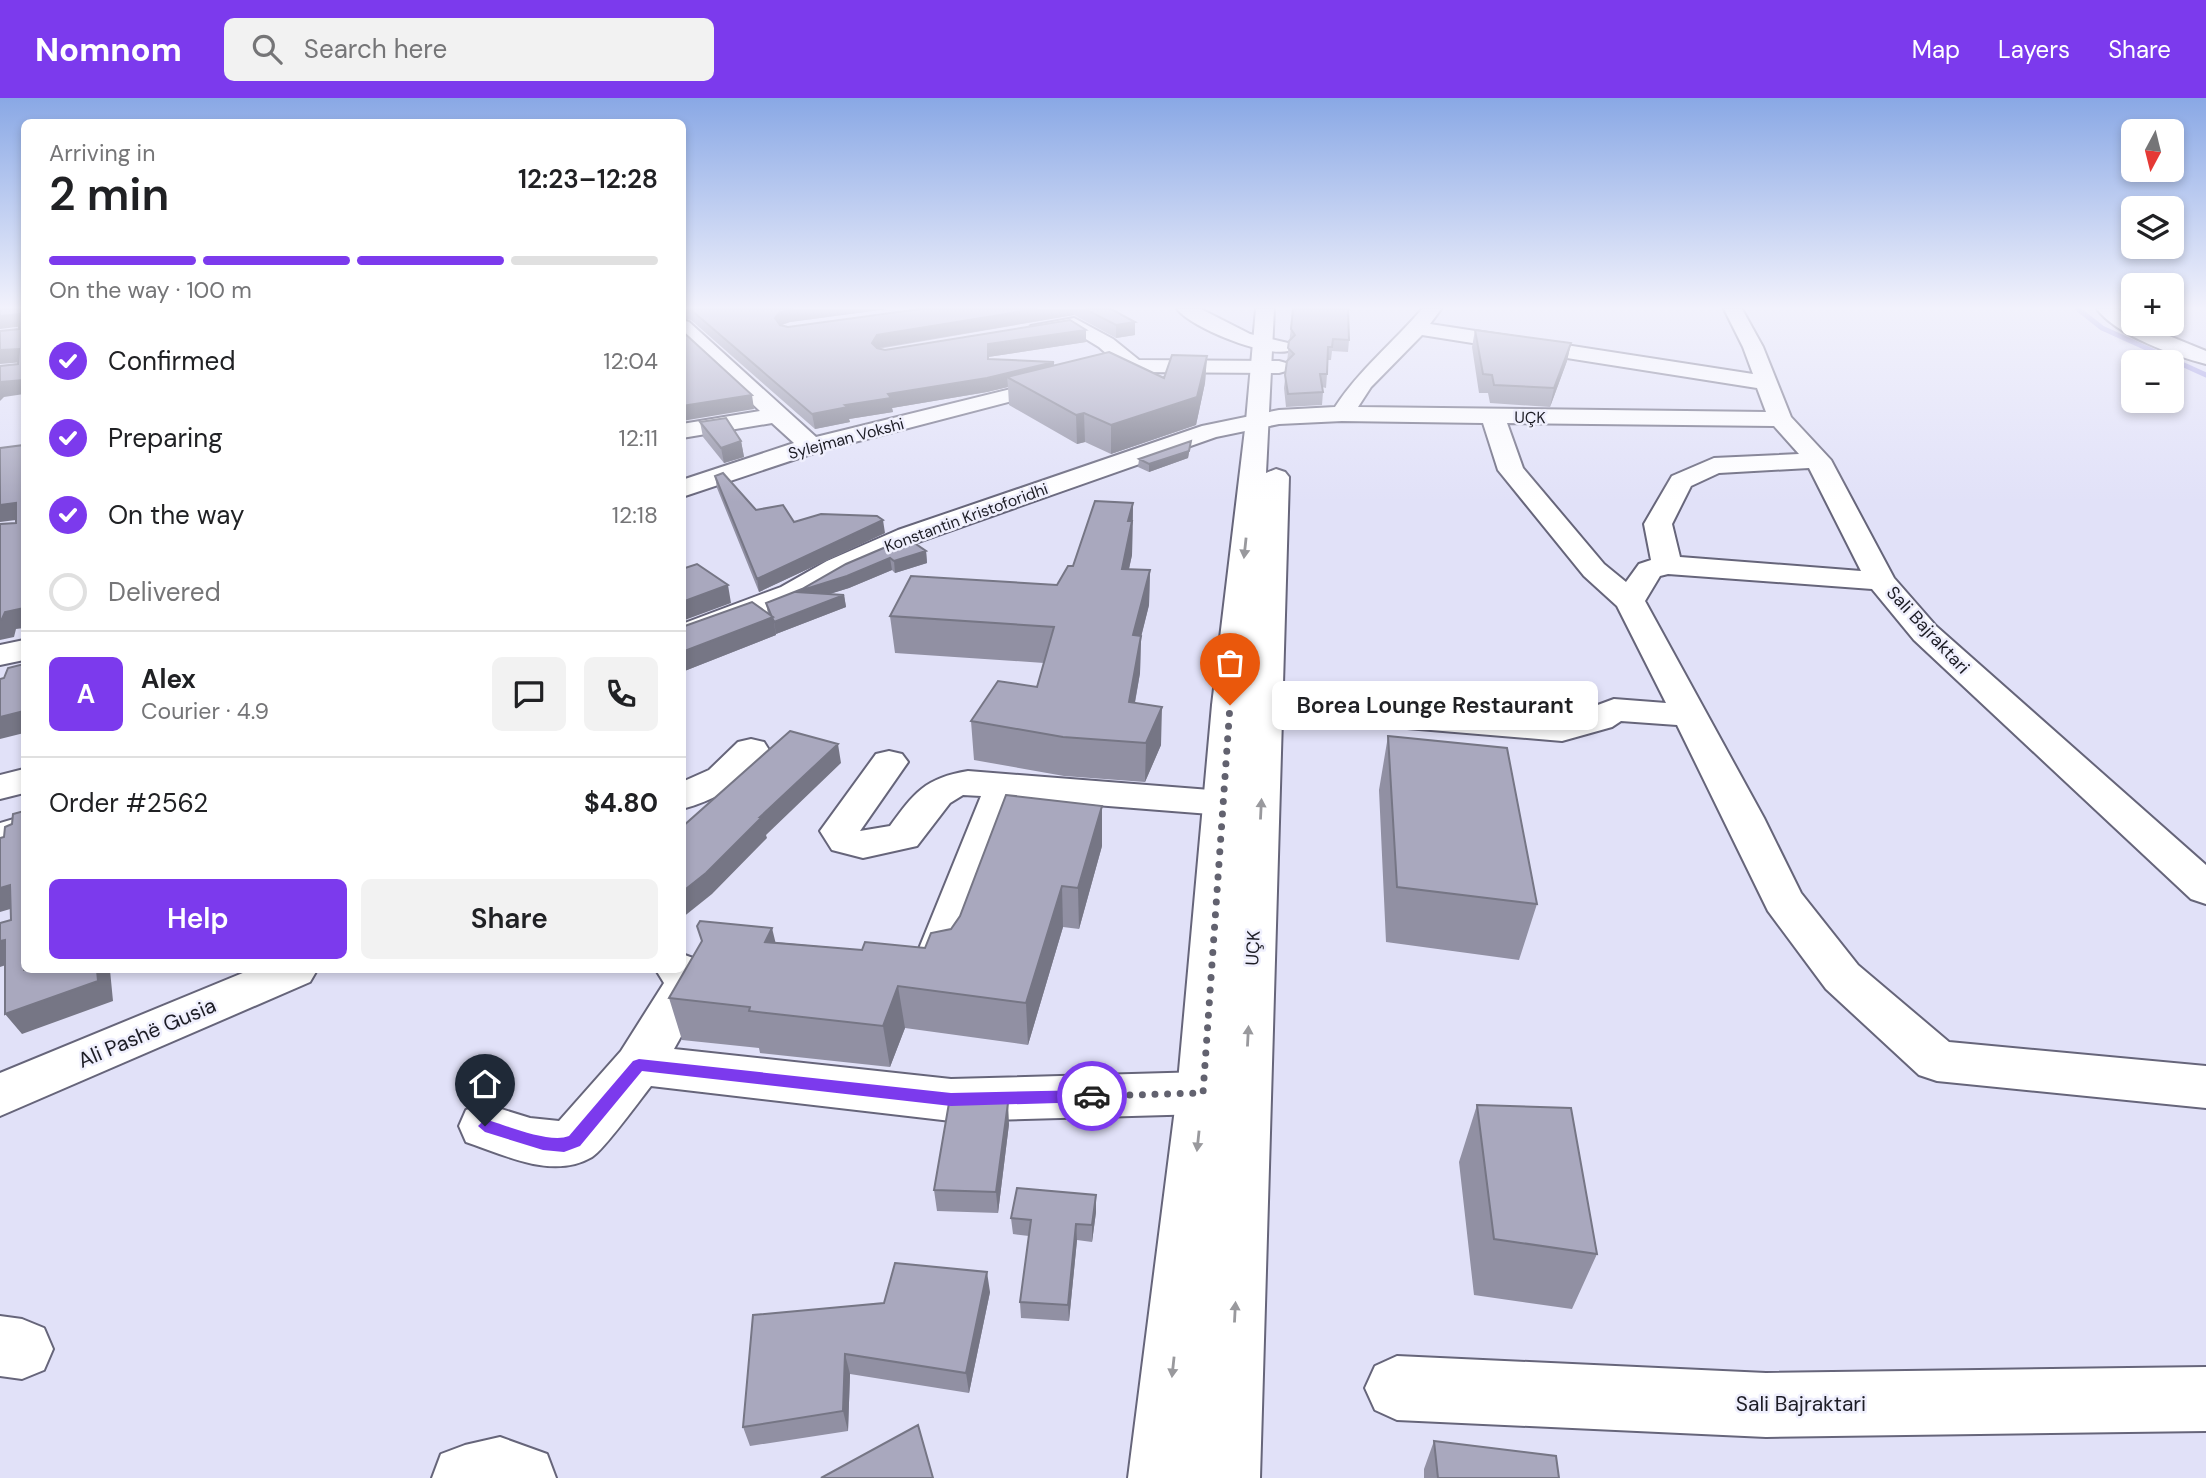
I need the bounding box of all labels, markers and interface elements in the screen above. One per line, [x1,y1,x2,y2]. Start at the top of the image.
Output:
search box [224,18,714,81]
text: Nomnom [35,28,182,71]
icon: search [248,30,286,68]
text: Search here [304,32,447,66]
text: Map [1912,34,1960,65]
text: Layers [1998,34,2070,65]
text: Share [2108,34,2171,65]
north arrow [2121,119,2184,182]
map controls [2121,119,2184,413]
text: Arriving in [49,138,155,168]
text: 12:23–12:28 [518,162,658,196]
text: 2 min [49,164,169,224]
button: layers [2121,196,2184,259]
button: + [2121,273,2184,336]
text: On the way · 100 m [49,275,252,305]
icon: check [49,342,87,380]
text: Confirmed [108,344,235,378]
text: 12:04 [603,346,658,376]
button: − [2121,350,2184,413]
street label: UÇK [1514,407,1546,428]
street label: Sylejman Vokshi [786,413,906,464]
icon: check [49,419,87,457]
text: Preparing [108,421,223,455]
text: 12:11 [619,423,658,453]
street label: Konstantin Kristoforidhi [881,478,1051,557]
icon: check [49,496,87,534]
text: On the way [108,498,244,532]
text: 12:18 [612,500,658,530]
one-way arrow [1240,537,1251,559]
text: Delivered [108,575,221,609]
street label: Sali Bajraktari [1881,581,1975,679]
pin [1200,633,1260,705]
icon: bag [1211,644,1249,682]
button: chat [492,657,566,731]
button: phone [584,657,658,731]
text: Alex [141,662,196,696]
text: A [77,677,95,711]
callout: Borea Lounge Restaurant [1272,680,1598,730]
text: Borea Lounge Restaurant [1296,690,1574,720]
text: Courier · 4.9 [141,696,269,726]
text: Order #2562 [49,786,208,820]
text: $4.80 [584,786,658,820]
one-way arrow [1256,797,1267,819]
button: Help [49,879,347,959]
button: Share [361,879,658,959]
street label: UÇK [1240,929,1266,966]
street label: Ali Pashë Gusia [74,991,220,1075]
one-way arrow [1243,1024,1254,1046]
pin [455,1054,515,1126]
courier [1057,1061,1127,1131]
icon: home [466,1065,504,1103]
icon: car [1073,1077,1111,1115]
one-way arrow [1192,1130,1203,1152]
one-way arrow [1229,1301,1240,1323]
one-way arrow [1168,1356,1179,1378]
street label: Sali Bajraktari [1736,1390,1866,1418]

